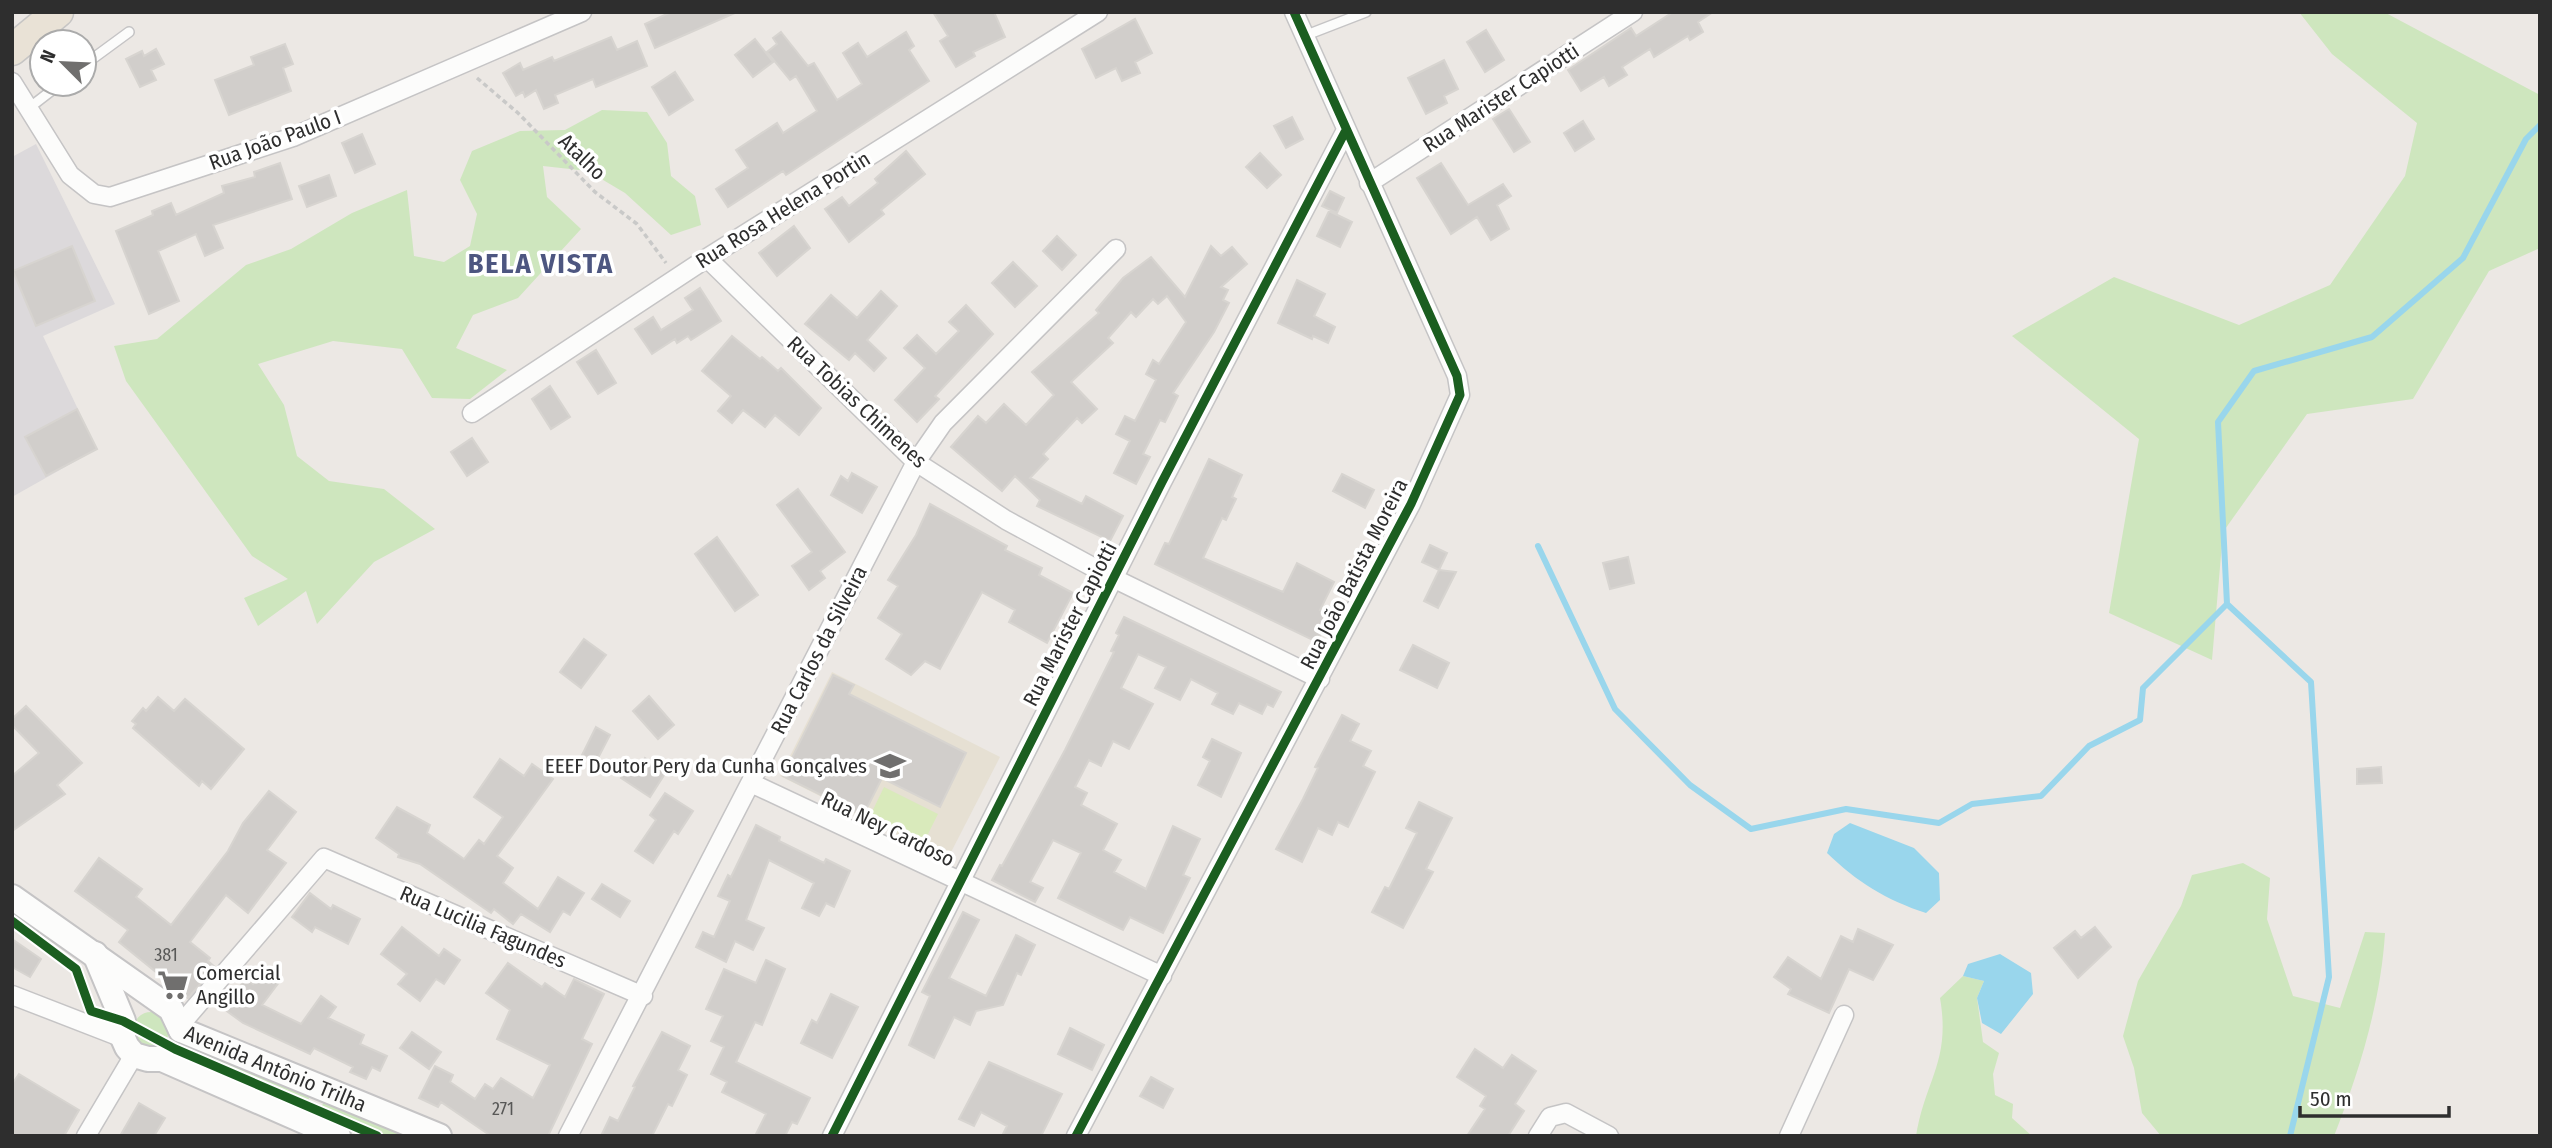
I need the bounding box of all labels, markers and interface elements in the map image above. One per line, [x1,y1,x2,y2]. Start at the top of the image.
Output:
north arrow [28,28,98,98]
street label: Rua Marister Capiotti [1418,38,1584,158]
text: N [35,46,61,66]
street label: Rua João Paulo I [205,104,345,176]
street label: Atalho [553,128,611,186]
street label: Rua Rosa Helena Portin [691,146,875,274]
district label: BELA VISTA [468,247,614,280]
street label: Rua Tobias Chimenes [782,331,932,473]
street label: Rua João Batista Moreira [1295,474,1413,674]
street label: Rua Marister Capiotti [1017,537,1123,711]
street label: Rua Carlos da Silveira [765,561,873,739]
school or university icon: EEEF Doutor Pery da Cunha Gonçalves [873,749,907,783]
place label: EEEF Doutor Pery da Cunha Gonçalves [545,753,867,779]
street label: Rua Ney Cardoso [817,786,959,872]
street label: Rua Lucilia Fagundes [396,880,570,974]
house number: 381 [154,944,178,966]
place label: Comercial Angillo [196,960,281,1010]
supermarket icon: Comercial Angillo [156,968,190,1002]
street label: Avenida Antônio Trilha [181,1020,370,1118]
scale bar [2300,1074,2449,1118]
text: 50 m [2310,1086,2352,1112]
house number: 271 [492,1098,514,1120]

